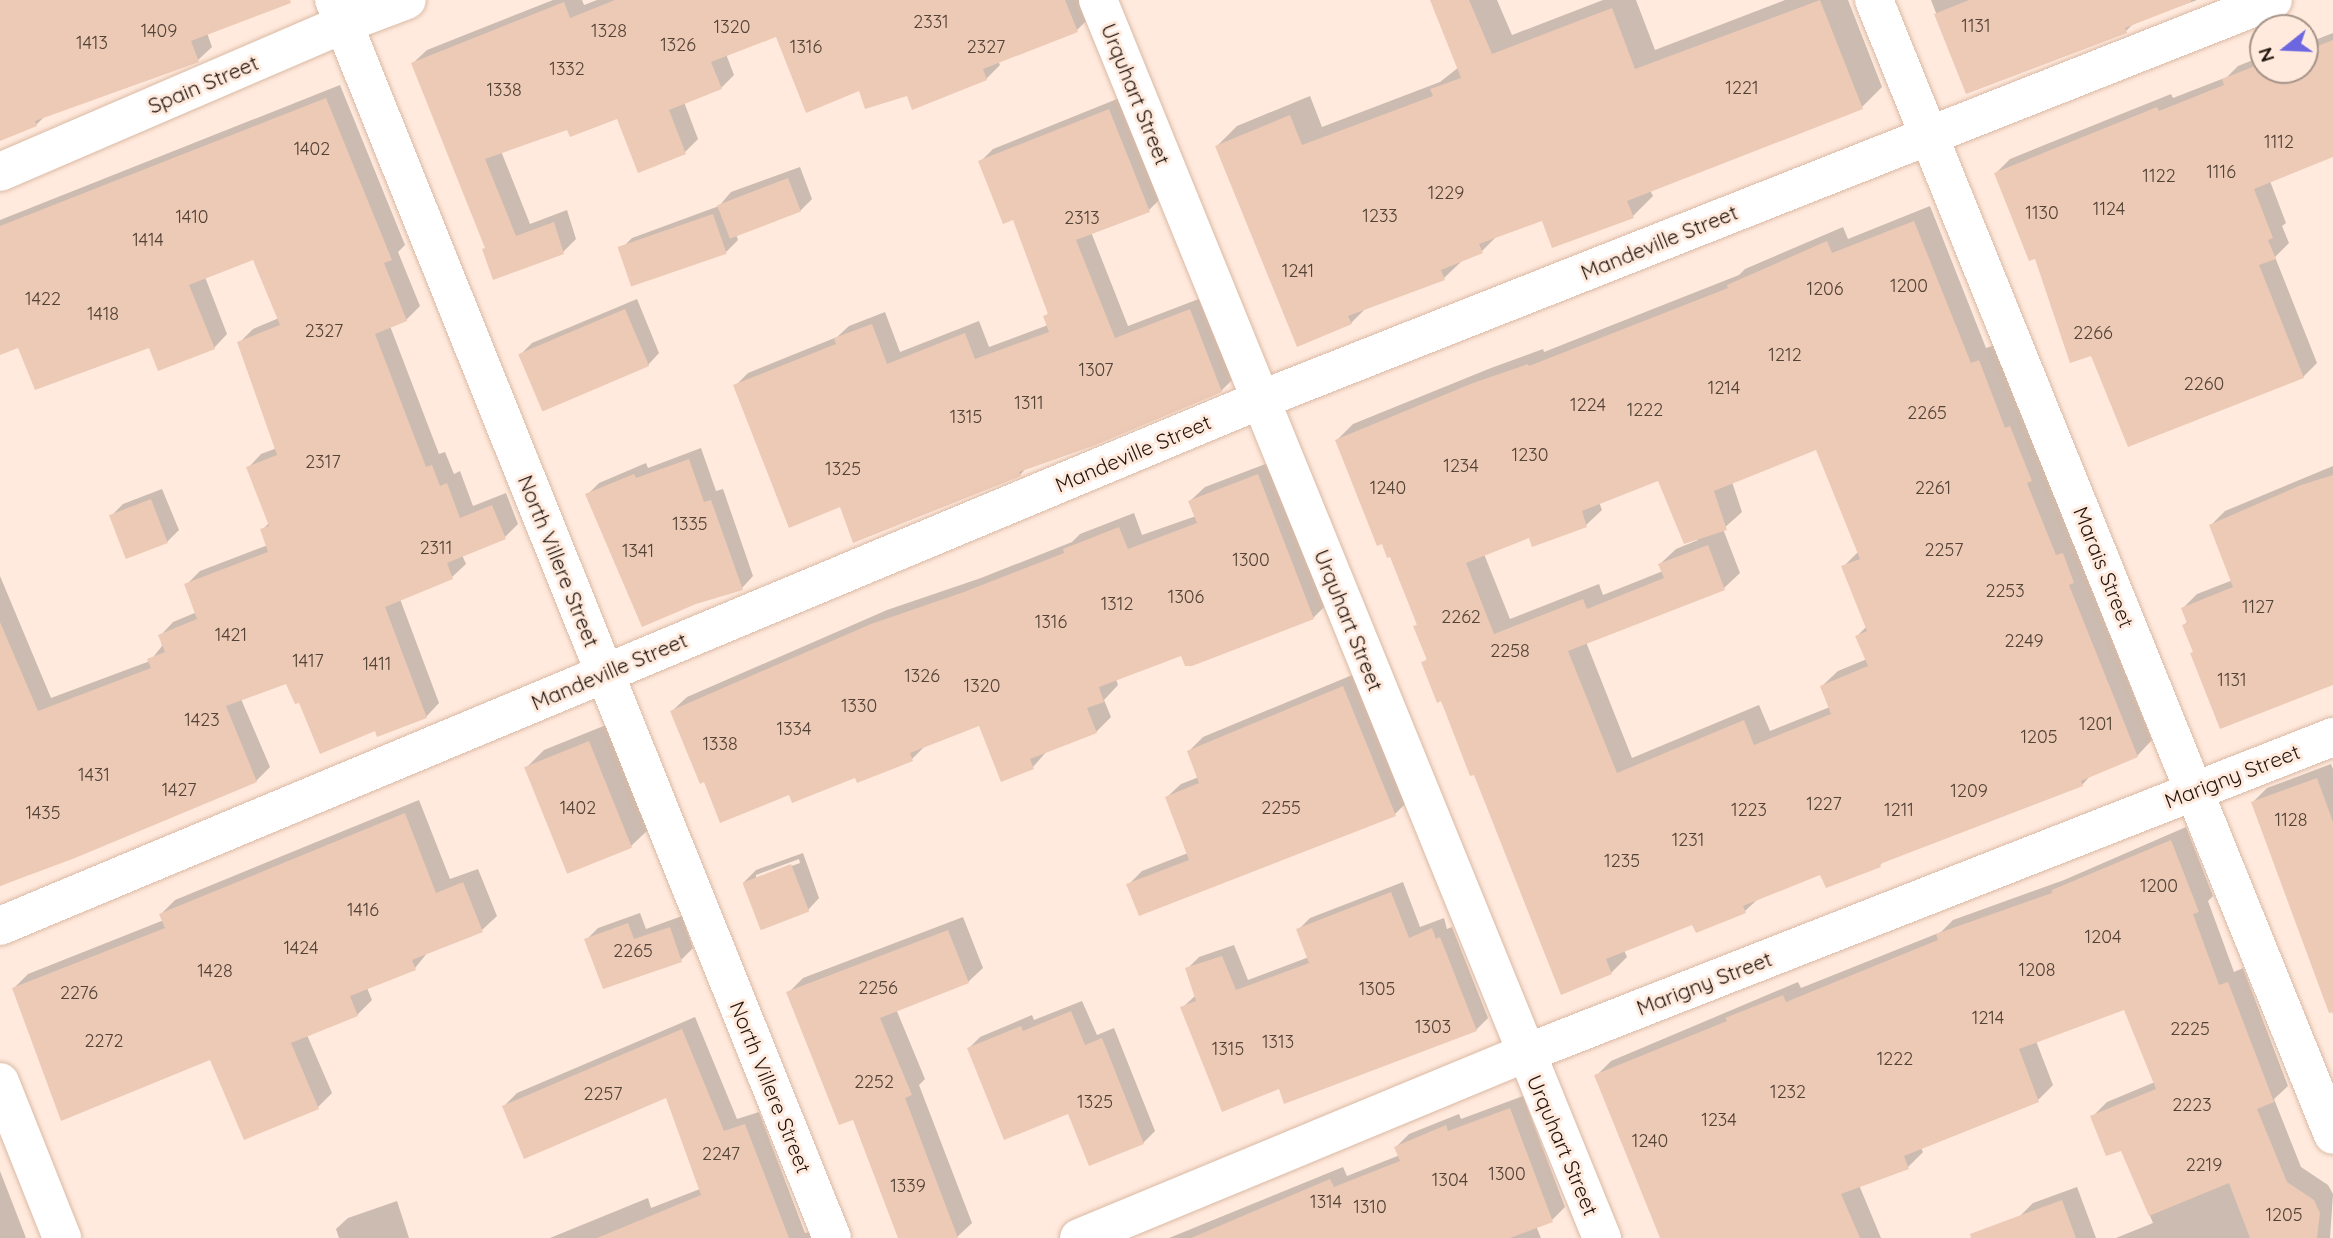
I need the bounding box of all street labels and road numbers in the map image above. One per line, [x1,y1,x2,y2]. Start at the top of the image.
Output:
street label: Urquhart Street [1096,20,1176,168]
street label: Spain Street [144,50,262,118]
street label: Mandeville Street [1577,199,1741,285]
street label: Mandeville Street [1051,409,1215,497]
street label: North Villere Street [513,471,605,651]
street label: Marais Street [2068,503,2140,631]
street label: Urquhart Street [1309,546,1389,694]
street label: Mandeville Street [527,627,691,715]
street label: Marigny Street [2161,739,2303,813]
street label: Marigny Street [1633,946,1775,1020]
street label: North Villere Street [725,997,817,1177]
street label: Urquhart Street [1522,1071,1604,1219]

